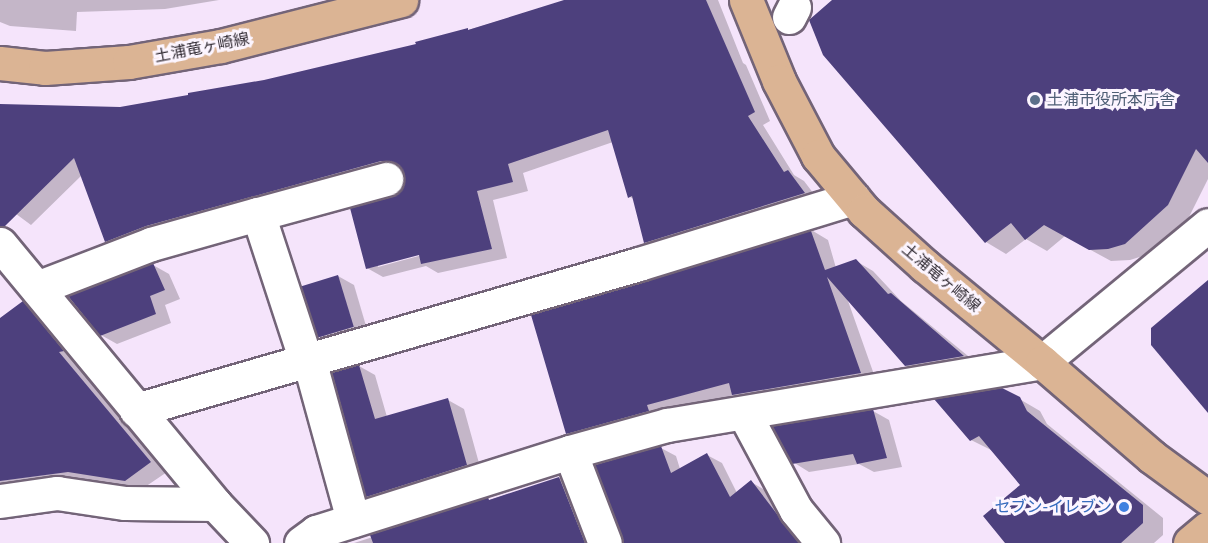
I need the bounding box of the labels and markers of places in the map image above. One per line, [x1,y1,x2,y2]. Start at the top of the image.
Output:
place label: 土浦市役所本庁舎 [1047,90,1175,110]
marker: 土浦市役所本庁舎 [1028,93,1042,107]
place label: セブン-イレブン [994,497,1112,517]
marker: セブン-イレブン [1117,500,1131,514]

